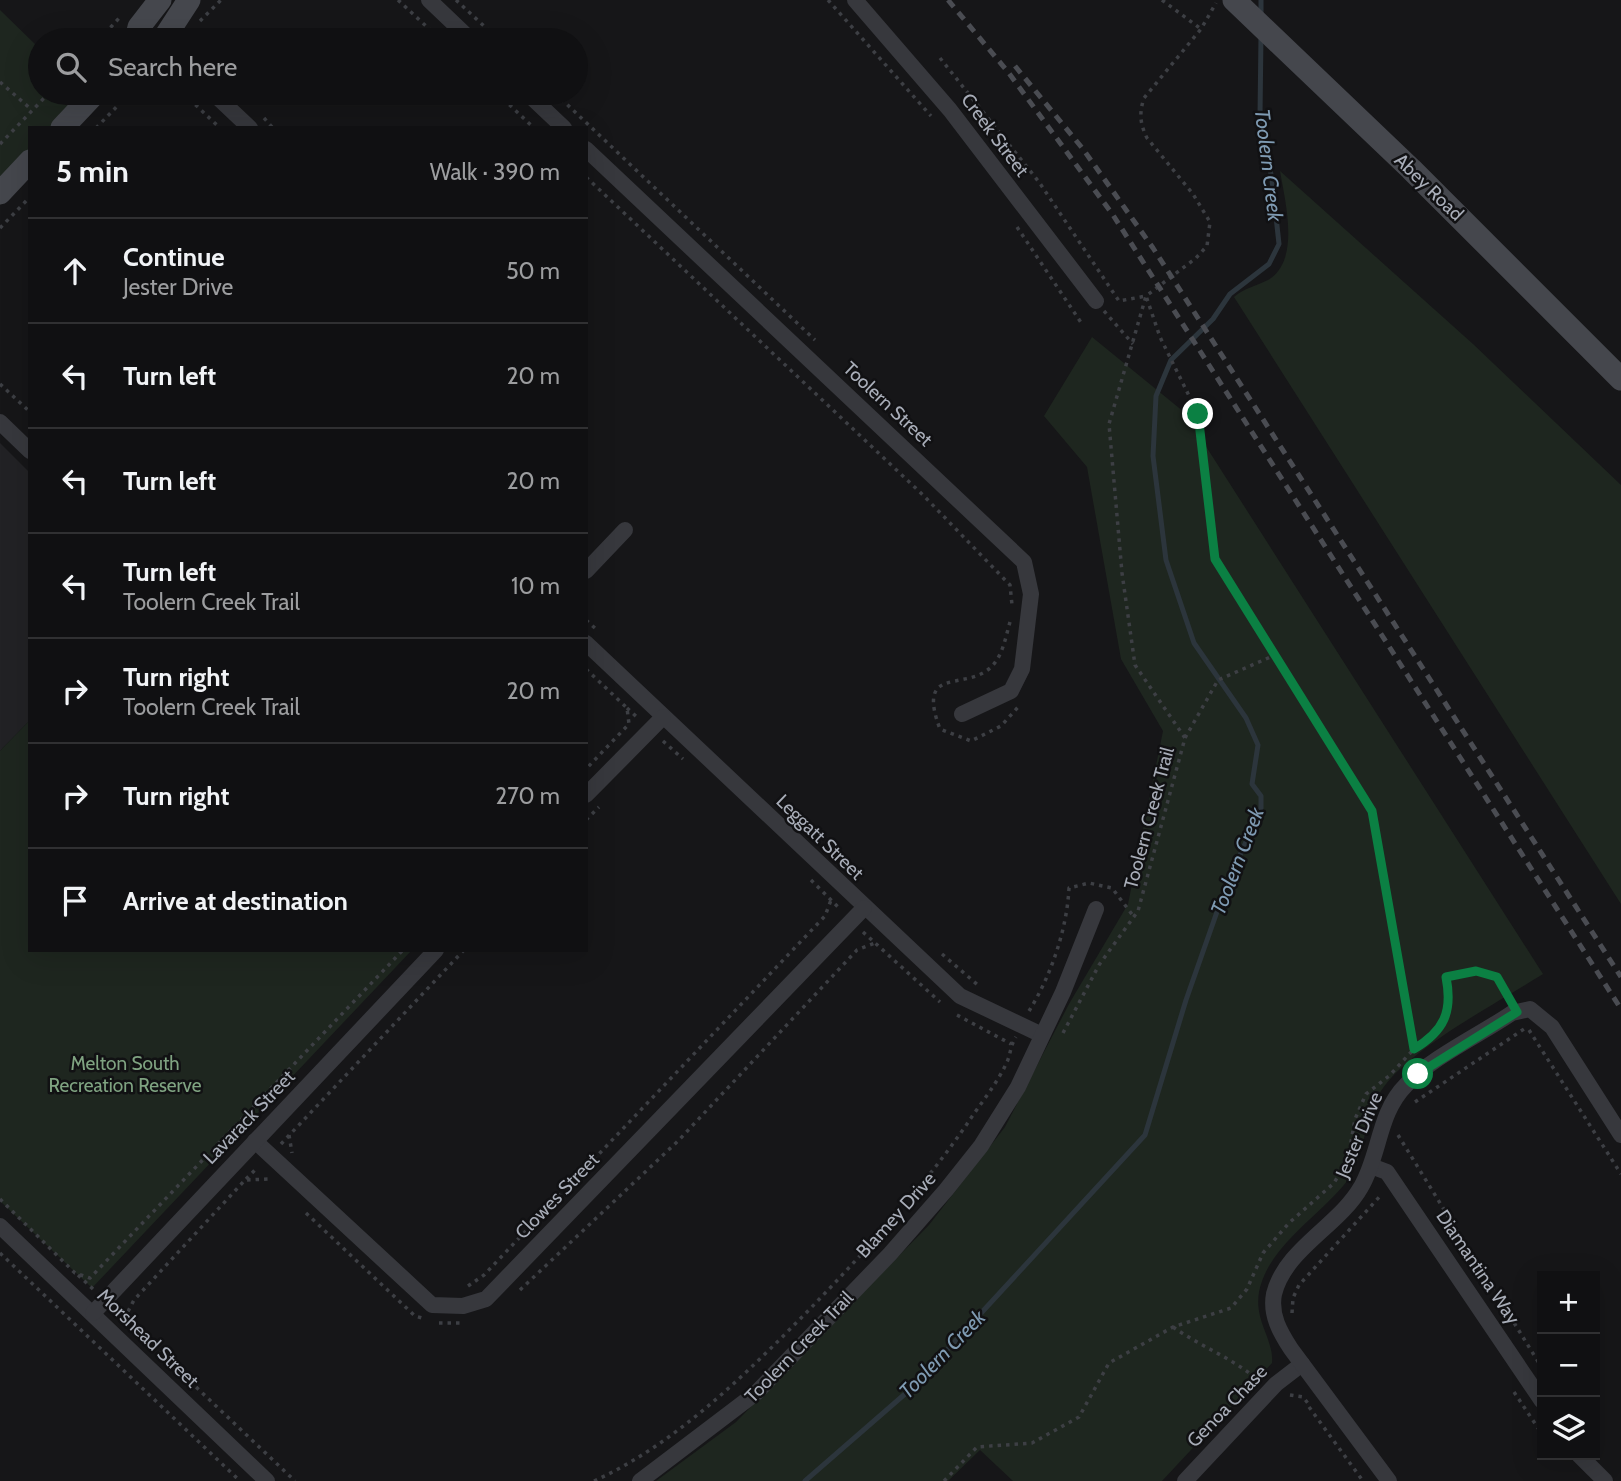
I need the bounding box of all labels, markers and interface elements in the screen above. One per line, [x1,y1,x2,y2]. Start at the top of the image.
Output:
search box [28,28,588,105]
icon: search [52,48,90,86]
text: Search here [108,51,237,83]
street label: Creek Street [956,89,1034,182]
water label: Toolern Creek [1250,107,1288,224]
street label: Abey Road [1390,149,1468,225]
text: 5 min [56,153,129,190]
text: Walk · 390 m [430,158,560,186]
text: Continue [123,241,225,273]
icon: ahead [56,252,94,290]
text: 50 m [506,257,560,285]
text: Jester Drive [123,273,233,301]
icon: left [56,357,94,395]
street label: Toolern Street [839,357,938,451]
text: Turn left [123,360,216,392]
text: 20 m [507,362,560,390]
route end [1182,398,1213,429]
icon: left [56,462,94,500]
text: Turn left [123,465,216,497]
text: 20 m [507,467,560,495]
text: Turn left [123,556,216,588]
icon: left [56,567,94,605]
text: 10 m [511,572,560,600]
text: Toolern Creek Trail [123,588,300,616]
text: Turn right [123,661,229,693]
icon: right [56,672,94,710]
text: 20 m [507,677,560,705]
text: Toolern Creek Trail [123,693,300,721]
street label: Toolern Creek Trail [1119,744,1179,892]
icon: right [56,777,94,815]
text: Turn right [123,780,229,812]
text: 270 m [495,782,560,810]
street label: Leggatt Street [771,790,869,885]
water label: Toolern Creek [1205,803,1269,918]
icon: arrive [56,882,94,920]
text: Arrive at destination [123,885,348,917]
park label: Melton South Recreation Reserve [49,1052,202,1097]
route start [1402,1058,1433,1089]
street label: Lavarack Street [198,1065,300,1169]
street label: Jester Drive [1330,1088,1387,1182]
street label: Clowes Street [510,1148,604,1244]
street label: Blamey Drive [851,1167,941,1263]
street label: Diamantina Way [1431,1205,1525,1329]
map controls [1537,1271,1600,1460]
button: + [1537,1271,1600,1334]
street label: Morshead Street [92,1284,204,1393]
street label: Toolern Creek Trail [740,1286,858,1408]
water label: Toolern Creek [894,1304,991,1403]
button: − [1537,1334,1600,1397]
street label: Genoa Chase [1182,1360,1272,1452]
button: layers [1537,1397,1600,1460]

